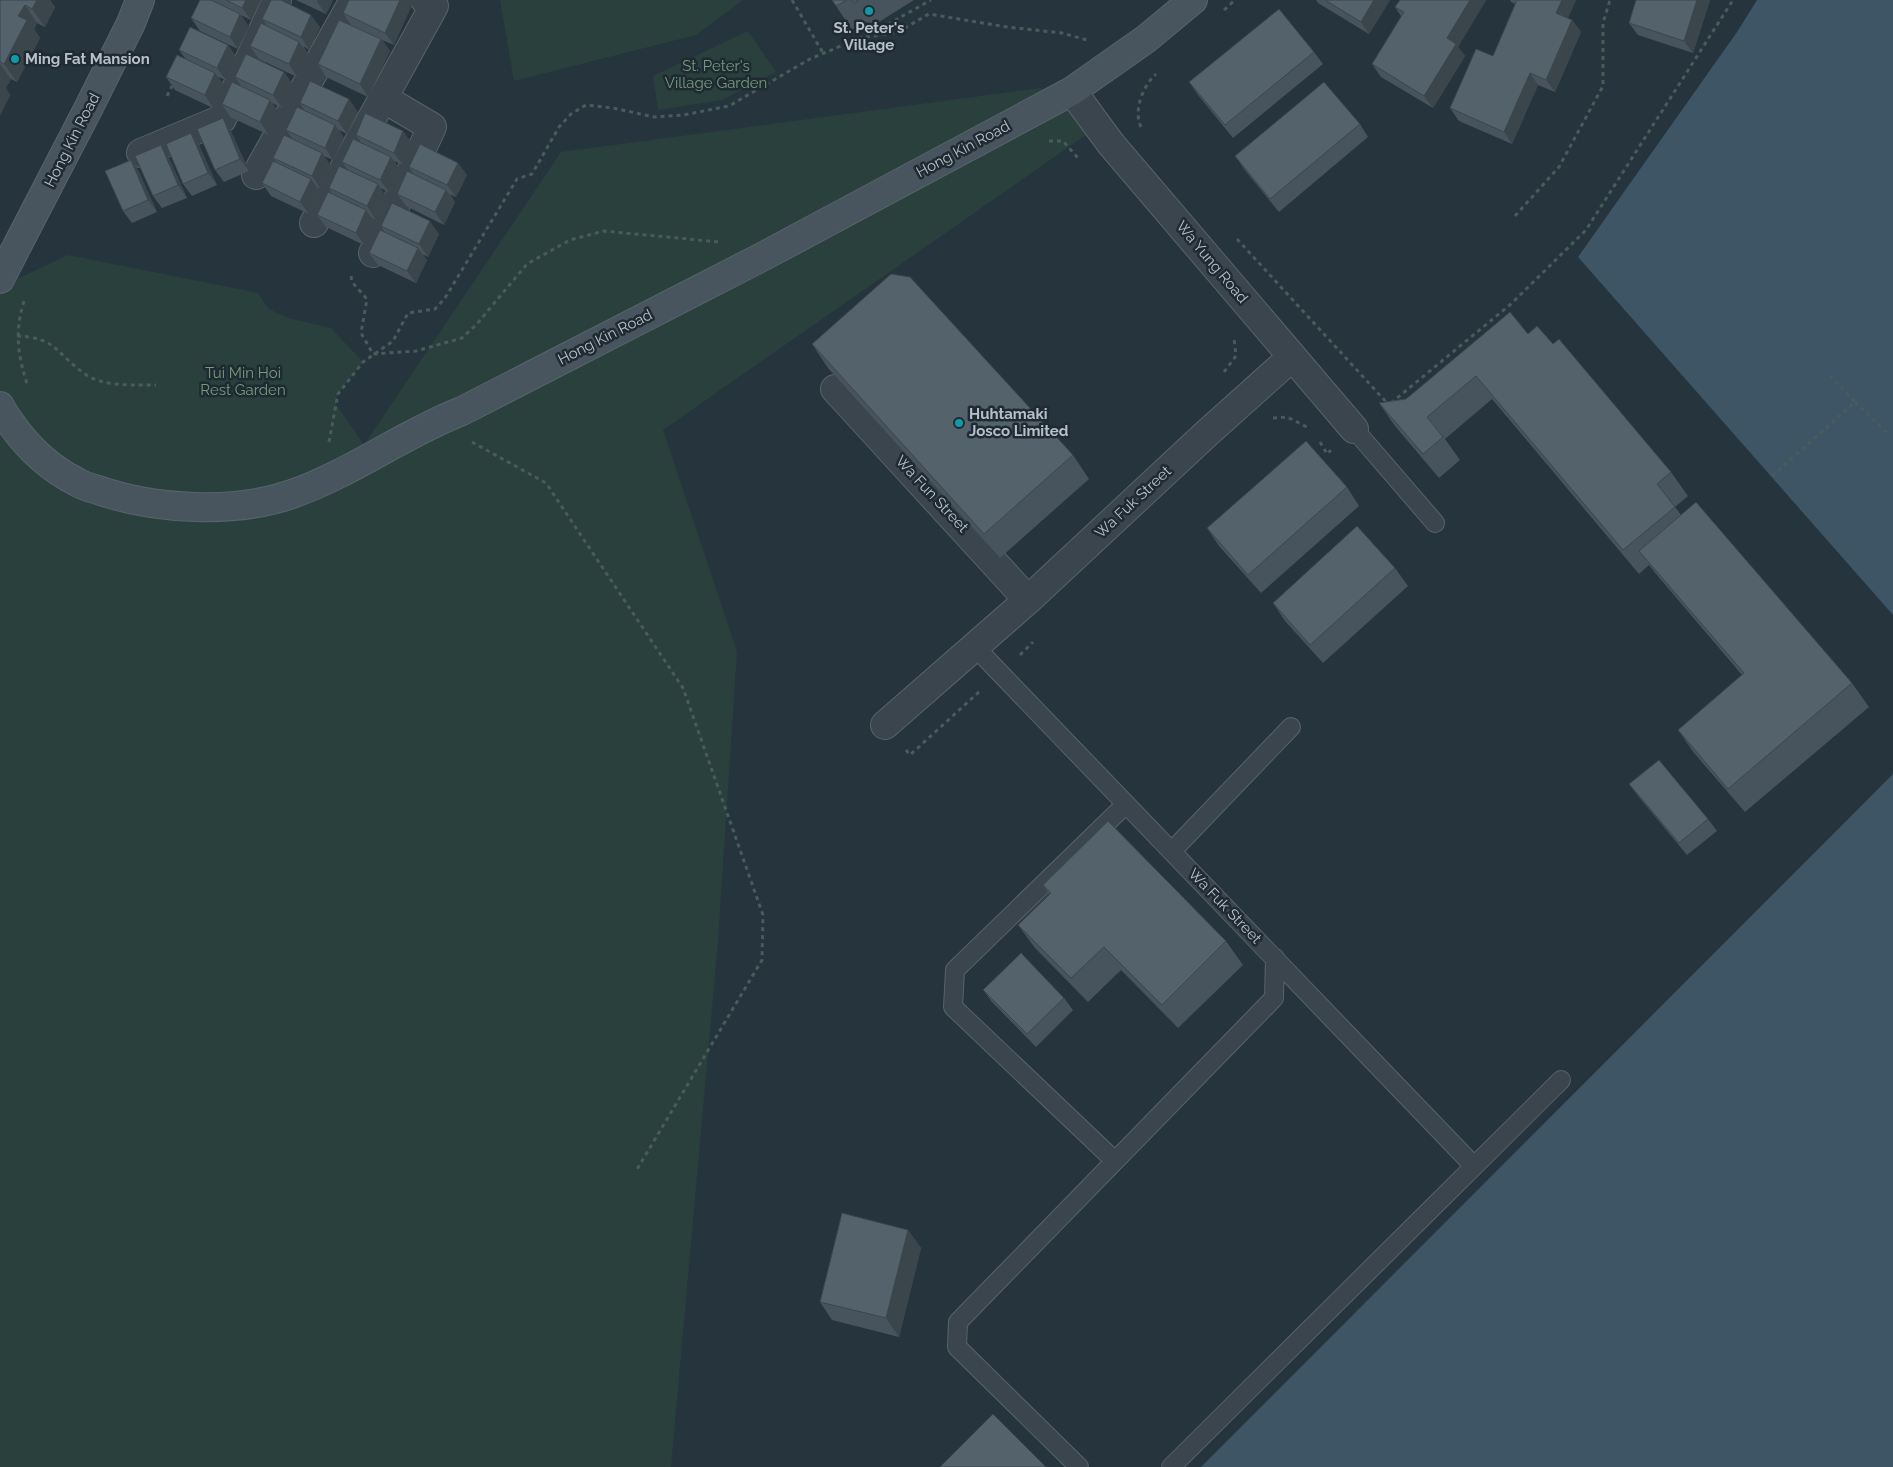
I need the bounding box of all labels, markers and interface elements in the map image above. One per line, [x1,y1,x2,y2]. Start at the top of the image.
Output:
marker: St. Peter's Village [863,5,875,17]
place label: St. Peter's Village [833,19,905,54]
place label: Ming Fat Mansion [25,50,150,68]
marker: Ming Fat Mansion [9,53,21,65]
park label: St. Peter's Village Garden [665,57,767,92]
street label: Hong Kin Road [41,90,103,190]
street label: Hong Kin Road [913,117,1013,181]
street label: Wa Yung Road [1172,217,1252,307]
street label: Hong Kin Road [555,306,655,368]
park label: Tui Min Hoi Rest Garden [200,364,286,399]
place label: Huhtamaki Josco Limited [969,405,1069,440]
marker: Huhtamaki Josco Limited [953,417,965,429]
street label: Wa Fun Street [892,452,972,536]
street label: Wa Fuk Street [1091,462,1175,542]
street label: Wa Fuk Street [1185,865,1265,947]

